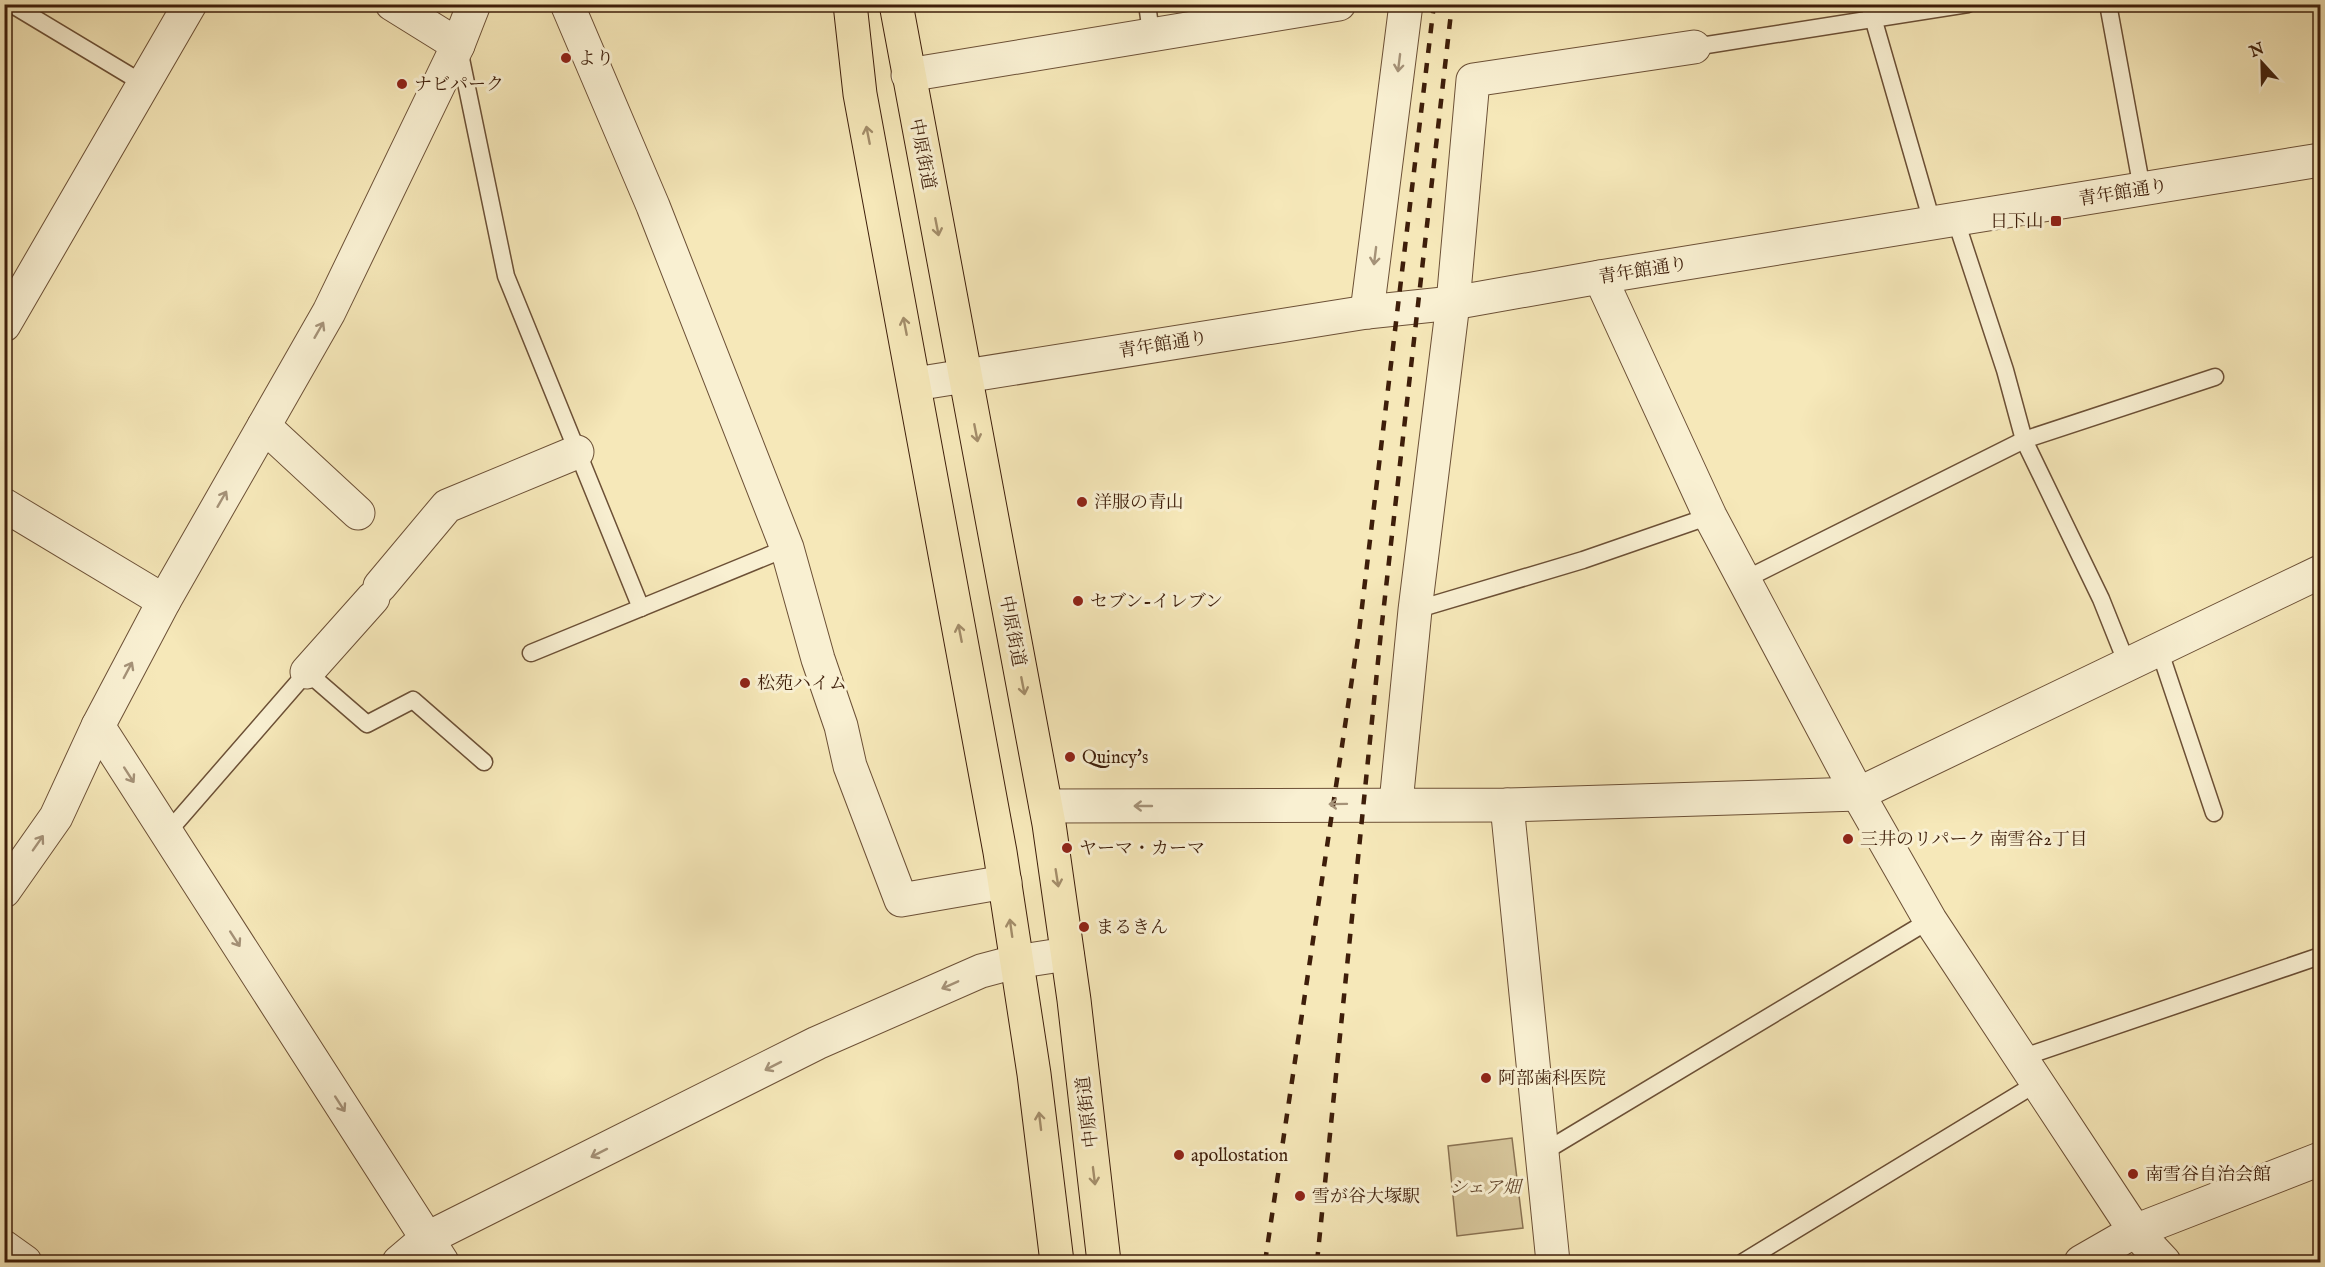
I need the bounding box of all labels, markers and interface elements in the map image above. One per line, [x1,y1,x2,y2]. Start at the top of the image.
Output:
north arrow [2232,33,2292,93]
text: N [2246,39,2267,63]
place label: より [578,48,614,71]
marker: より [559,51,573,65]
one-way arrow [1393,52,1404,72]
place label: ナビパーク [414,74,504,97]
marker: ナビパーク [395,77,409,91]
street label: 中原街道 [903,117,940,192]
one-way arrow [862,125,873,145]
street label: 青年館通り [2077,175,2169,212]
place label: 日下山 [1990,211,2044,234]
marker: 日下山 [2049,214,2063,228]
one-way arrow [932,217,943,237]
one-way arrow [1369,246,1380,266]
street label: 青年館通り [1597,253,1689,290]
one-way arrow [899,317,910,336]
one-way arrow [313,322,325,339]
street label: 青年館通り [1117,327,1209,364]
one-way arrow [971,422,982,442]
one-way arrow [216,491,228,508]
place label: 洋服の青山 [1094,492,1184,515]
marker: 洋服の青山 [1075,495,1089,509]
place label: セブン-イレブン [1090,591,1223,614]
street label: 中原街道 [993,594,1030,669]
marker: セブン-イレブン [1071,594,1085,608]
one-way arrow [954,623,965,643]
one-way arrow [122,661,134,679]
place label: 松苑ハイム [757,673,847,696]
marker: 松苑ハイム [738,676,752,690]
one-way arrow [1018,676,1029,695]
place label: Quincy's [1082,747,1148,770]
marker: Quincy's [1063,750,1077,764]
one-way arrow [123,767,136,784]
one-way arrow [1328,799,1348,810]
one-way arrow [1133,800,1153,812]
place label: 三井のリパーク 南雪谷2丁目 [1860,829,2088,852]
marker: 三井のリパーク 南雪谷2丁目 [1841,832,1855,846]
one-way arrow [32,835,45,851]
place label: ヤーマ・カーマ [1079,838,1205,861]
marker: ヤーマ・カーマ [1060,841,1074,855]
one-way arrow [1051,868,1062,888]
place label: まるきん [1096,917,1168,940]
one-way arrow [1005,919,1016,939]
marker: まるきん [1077,920,1091,934]
one-way arrow [228,931,241,948]
one-way arrow [941,980,959,991]
one-way arrow [764,1061,782,1072]
place label: 阿部歯科医院 [1498,1068,1606,1091]
marker: 阿部歯科医院 [1479,1071,1493,1085]
street label: 中原街道 [1073,1075,1104,1149]
one-way arrow [334,1095,346,1112]
one-way arrow [1034,1112,1045,1131]
place label: apollostation [1191,1145,1288,1168]
one-way arrow [590,1148,608,1159]
marker: apollostation [1172,1148,1186,1162]
place label: 南雪谷自治会館 [2145,1164,2271,1187]
one-way arrow [1089,1165,1100,1185]
marker: 南雪谷自治会館 [2126,1167,2140,1181]
park label: シェア畑 [1449,1177,1524,1200]
place label: 雪が谷大塚駅 [1312,1186,1420,1209]
marker: 雪が谷大塚駅 [1293,1189,1307,1203]

